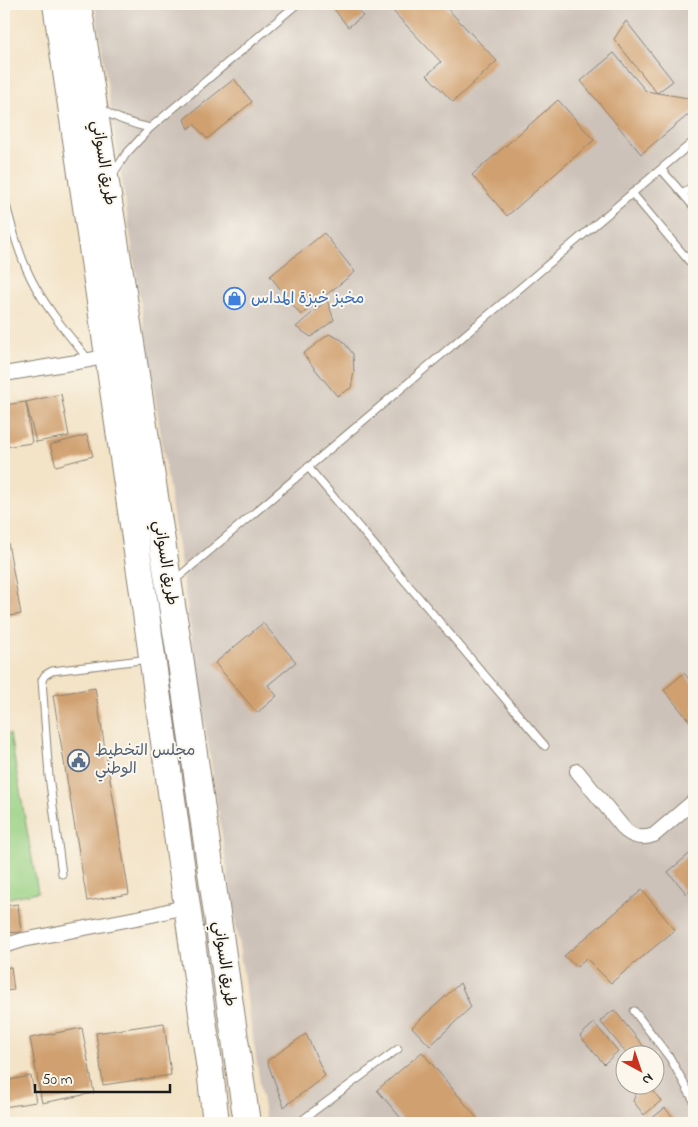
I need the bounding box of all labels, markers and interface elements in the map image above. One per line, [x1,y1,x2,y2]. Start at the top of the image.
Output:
street label: طريق السواني [83,119,122,207]
shop icon: مخبز خبزة المداس [223,287,247,311]
place label: مخبز خبزة المداس [251,287,364,311]
street label: طريق السواني [145,519,184,607]
place label: مجلس التخطيط الوطني [95,739,195,782]
public building icon: مجلس التخطيط الوطني [67,748,91,772]
street label: طريق السواني [205,920,242,1008]
north arrow [616,1044,666,1094]
scale bar [35,1062,170,1094]
text: N [637,1068,658,1090]
text: 50 m [42,1069,73,1091]

